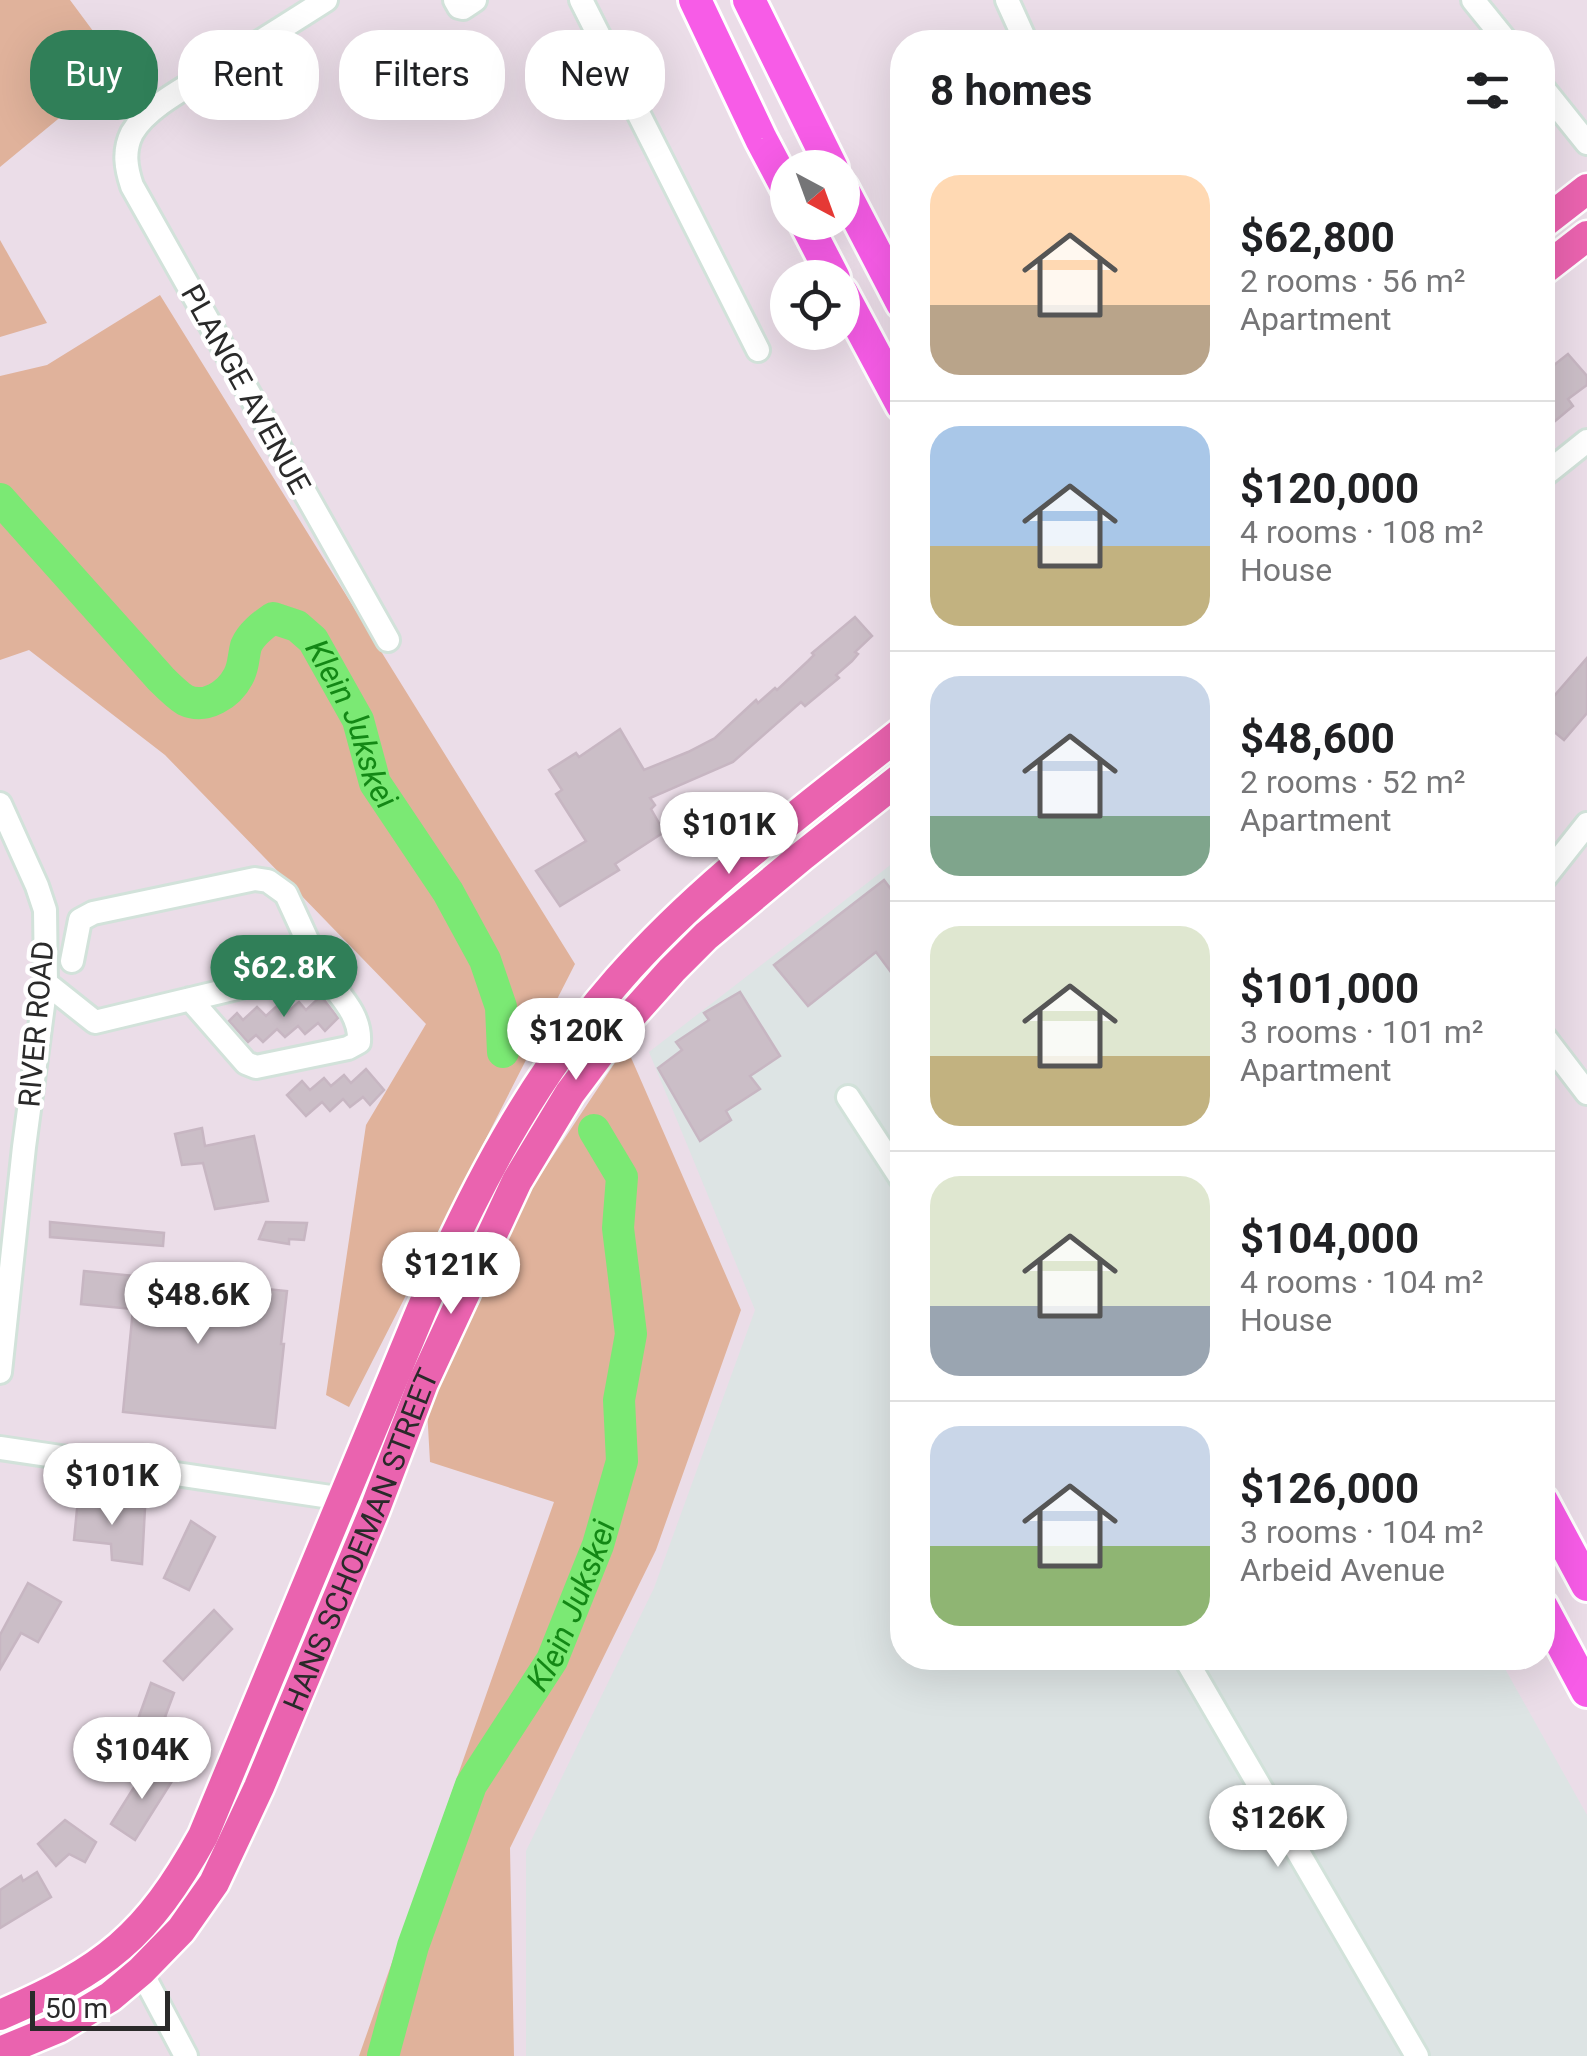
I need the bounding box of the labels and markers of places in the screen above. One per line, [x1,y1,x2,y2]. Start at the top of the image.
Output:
pin: $101K [659,792,799,877]
pin: $62.8K [203,935,365,1020]
pin: $120K [506,998,646,1083]
pin: $121K [381,1232,521,1317]
pin: $48.6K [117,1262,279,1347]
pin: $101K [42,1443,182,1528]
pin: $104K [72,1717,212,1802]
pin: $126K [1208,1785,1348,1870]

